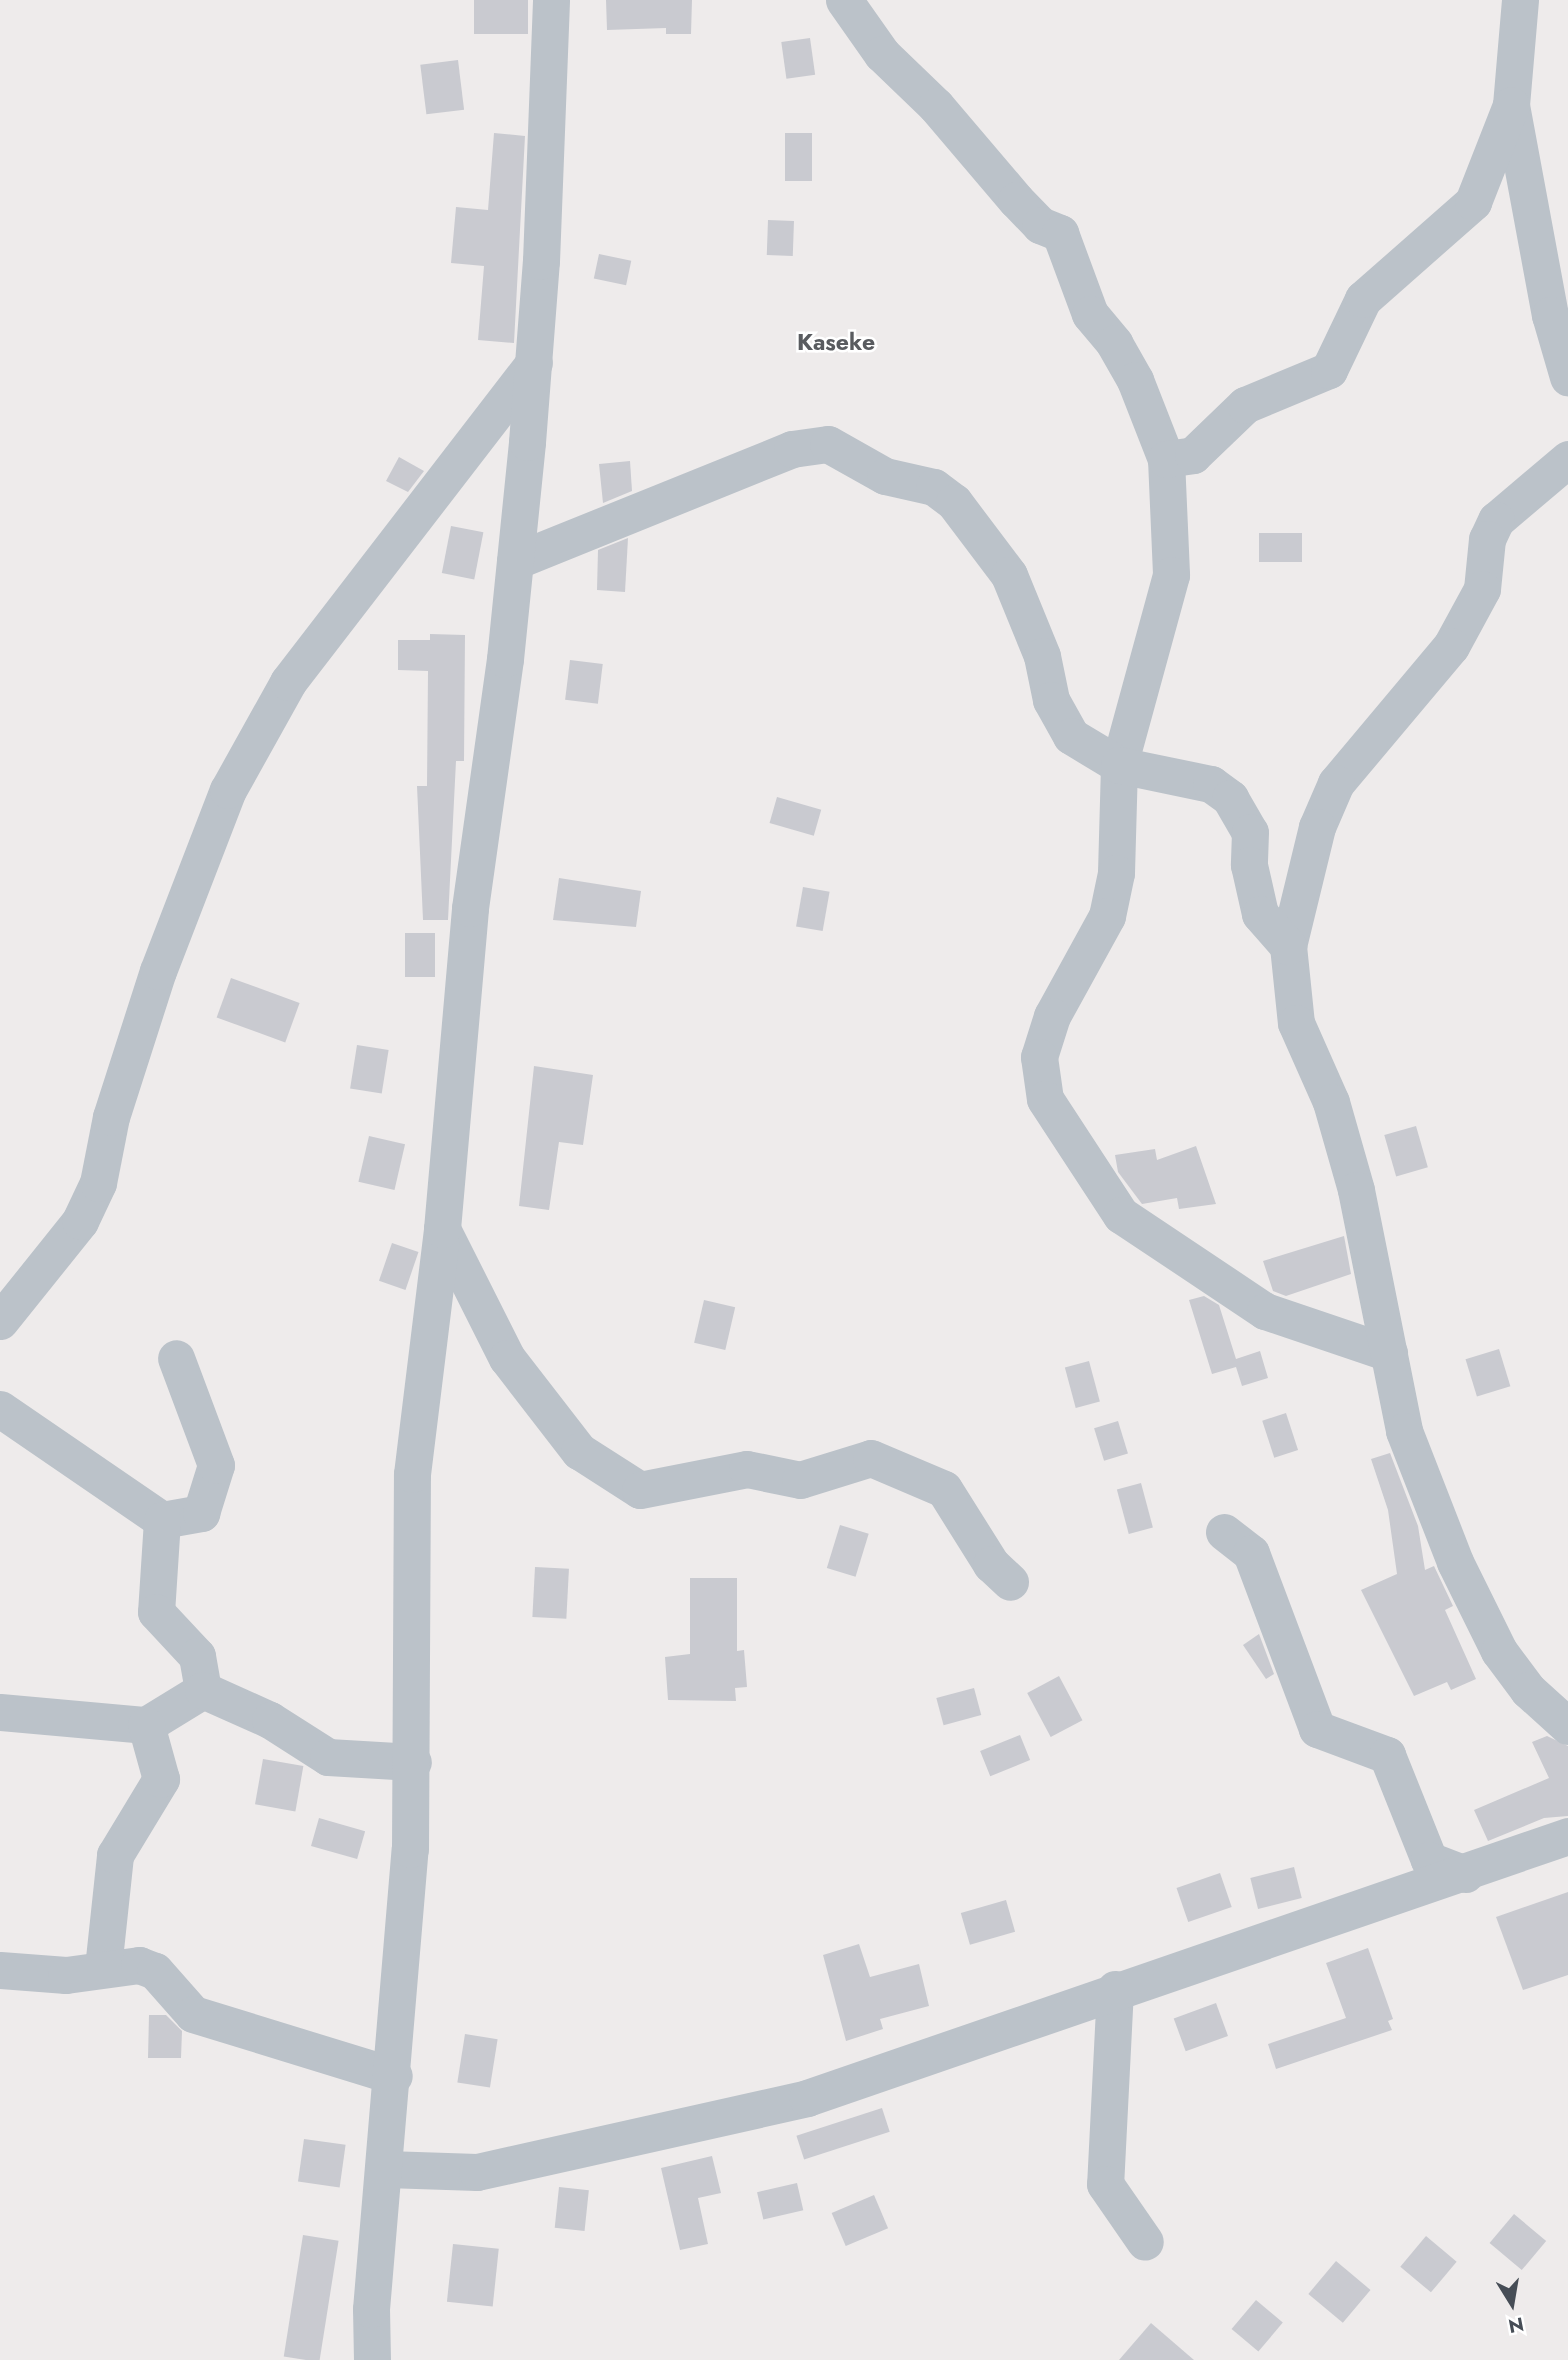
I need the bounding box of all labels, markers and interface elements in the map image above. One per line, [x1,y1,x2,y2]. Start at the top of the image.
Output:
district label: Kaseke [797,328,875,356]
north arrow [1477,2269,1547,2339]
text: N [1506,2310,1526,2340]

